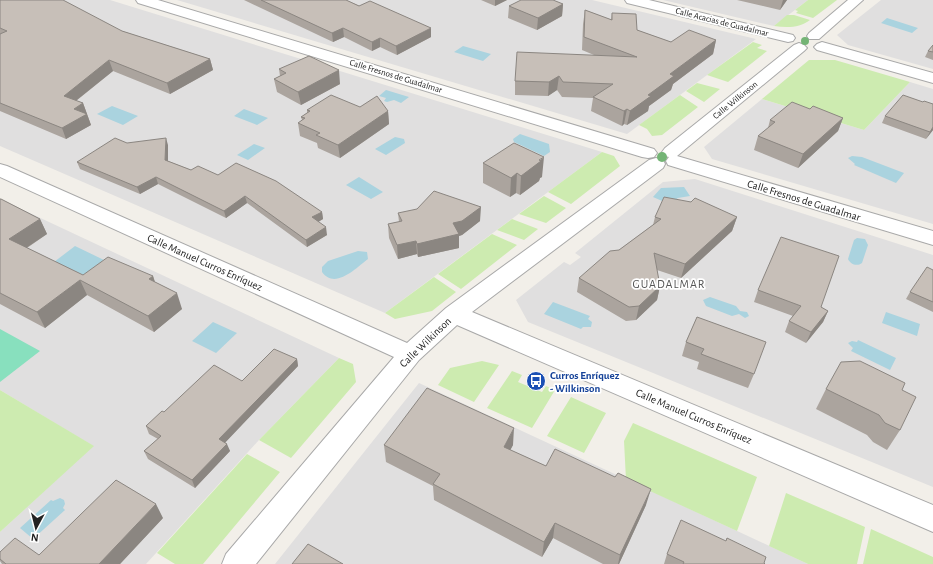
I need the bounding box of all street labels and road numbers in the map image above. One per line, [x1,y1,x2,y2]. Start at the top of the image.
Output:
street label: Calle Acacias de Guadalmar [674,7,769,38]
street label: Calle Fresnos de Guadalmar [349,58,443,95]
street label: Calle Wilkinson [711,80,759,121]
street label: Calle Fresnos de Guadalmar [746,178,862,223]
street label: Calle Manuel Curros Enríquez [146,232,264,293]
street label: Calle Wilkinson [398,315,453,369]
street label: Calle Manuel Curros Enríquez [634,387,754,446]

